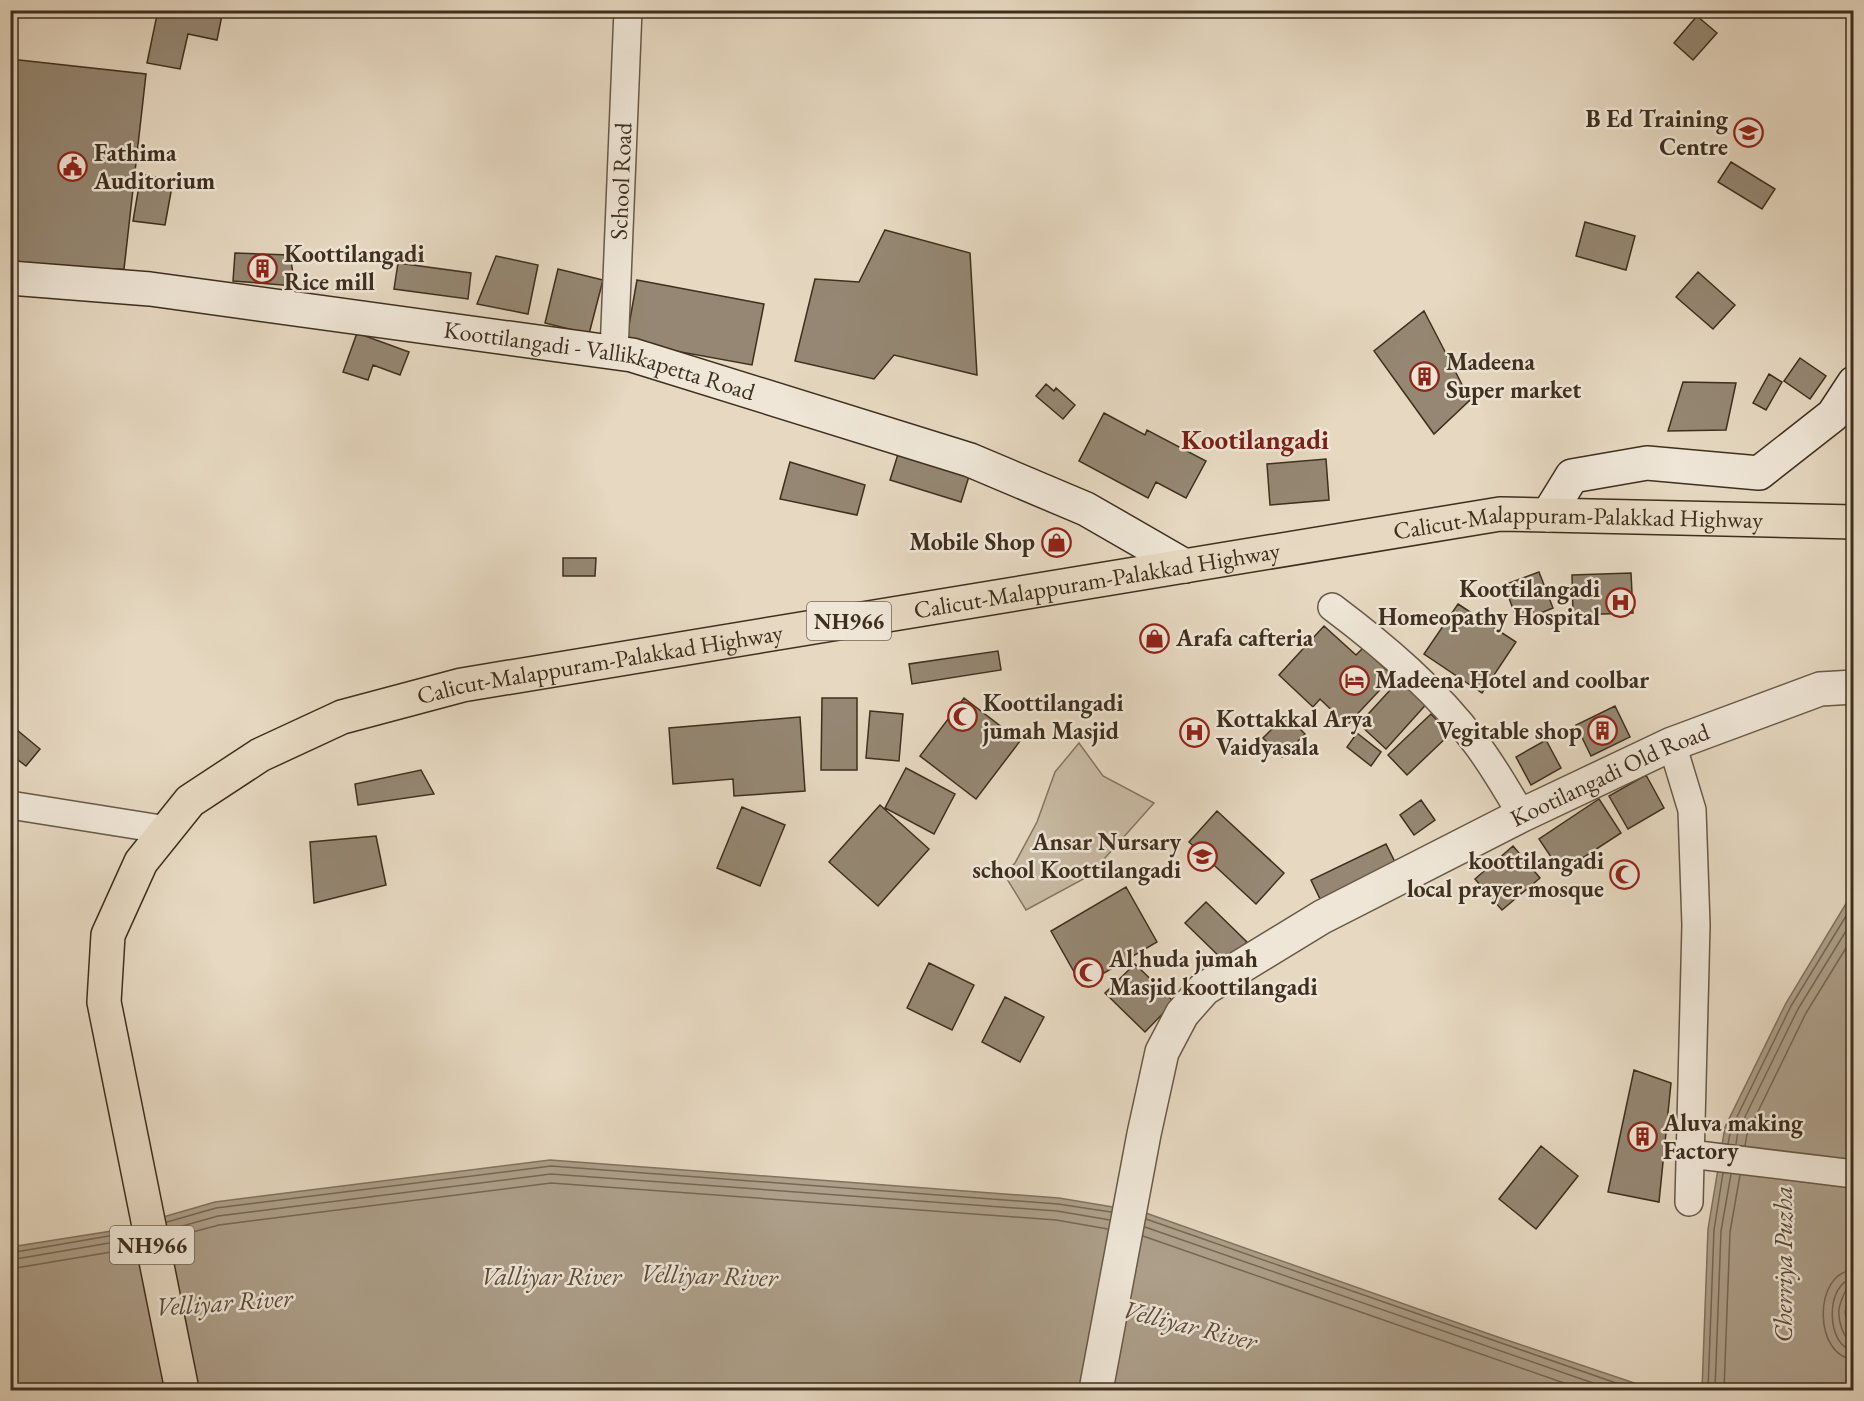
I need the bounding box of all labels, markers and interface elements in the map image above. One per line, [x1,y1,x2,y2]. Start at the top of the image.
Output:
place label: B Ed Training Centre [1586,103,1729,162]
school or university icon: B Ed Training Centre [1733,117,1765,149]
street label: School Road [603,121,638,241]
place label: Fathima Auditorium [93,137,215,196]
public building icon: Fathima Auditorium [57,151,89,183]
place label: Koottilangadi Rice mill [284,238,425,297]
building icon: Koottilangadi Rice mill [247,252,279,284]
street label: Koottilangadi - Vallikkapetta Road [442,313,760,408]
place label: Madeena Super market [1446,346,1581,405]
building icon: Madeena Super market [1409,360,1441,392]
district label: Kootilangadi [1181,422,1329,457]
street label: Calicut-Malappuram-Palakkad Highway [1391,498,1764,546]
place label: Mobile Shop [909,526,1035,557]
shop icon: Mobile Shop [1040,526,1072,558]
street label: Calicut-Malappuram-Palakkad Highway [911,534,1283,625]
place label: Koottilangadi Homeopathy Hospital [1378,573,1600,633]
hospital icon: Koottilangadi Homeopathy Hospital [1605,587,1637,619]
road number: NH966 [807,602,891,640]
street label: Calicut-Malappuram-Palakkad Highway [413,616,786,711]
shop icon: Arafa cafteria [1139,622,1171,654]
place label: Arafa cafteria [1175,622,1314,653]
hotel icon: Madeena Hotel and coolbar [1338,664,1370,696]
place label: Madeena Hotel and coolbar [1375,664,1649,695]
place label: Koottilangadi jumah Masjid [982,687,1124,747]
mosque icon: Koottilangadi jumah Masjid [946,701,978,733]
place label: Kottakkal Arya Vaidyasala [1216,703,1373,763]
place label: Vegitable shop [1437,715,1582,747]
street label: Kootilangadi Old Road [1505,715,1714,833]
building icon: Vegitable shop [1587,715,1619,747]
hospital icon: Kottakkal Arya Vaidyasala [1179,717,1211,749]
place label: Ansar Nursary school Koottilangadi [972,826,1181,886]
school or university icon: Ansar Nursary school Koottilangadi [1186,840,1218,872]
place label: koottilangadi local prayer mosque [1407,845,1604,905]
mosque icon: koottilangadi local prayer mosque [1609,859,1641,891]
place label: Al huda jumah Masjid koottilangadi [1108,943,1318,1003]
mosque icon: Al huda jumah Masjid koottilangadi [1072,957,1104,989]
place label: Aluva making Factory [1662,1107,1804,1167]
building icon: Aluva making Factory [1626,1121,1658,1153]
water label: Cherriya Puzha [1766,1186,1800,1342]
road number: NH966 [110,1226,194,1264]
water label: Velliyar River [640,1256,779,1294]
water label: Valliyar River [481,1259,622,1293]
water label: Velliyar River [154,1280,295,1324]
water label: Velliyar River [1119,1292,1262,1358]

